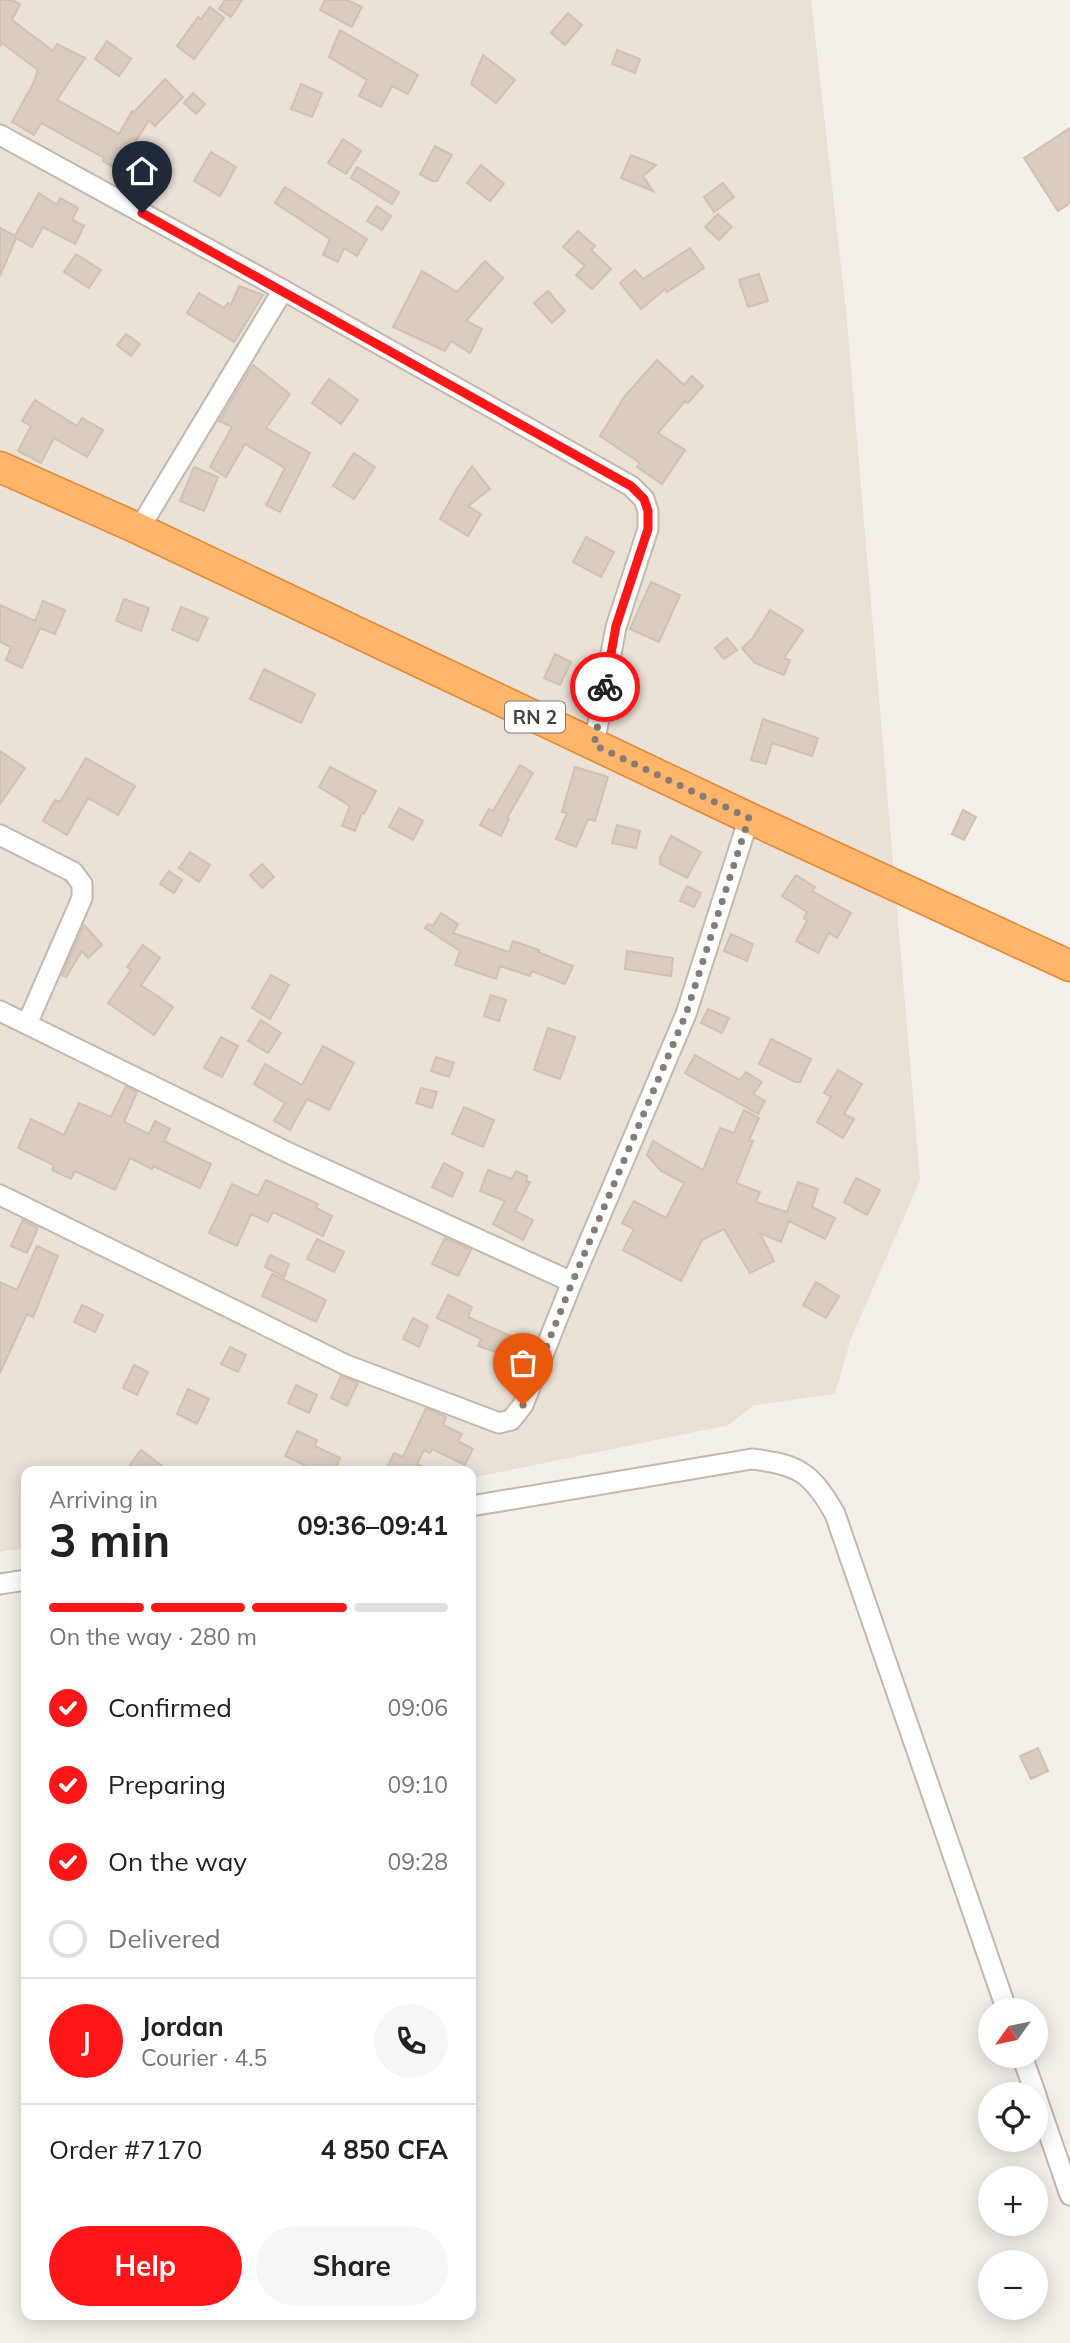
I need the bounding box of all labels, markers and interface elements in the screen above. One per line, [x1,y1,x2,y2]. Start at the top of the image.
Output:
pin [112,141,172,213]
icon: home [123,152,161,190]
courier [570,652,640,722]
icon: bike [586,668,624,706]
road number: RN 2 [505,702,565,732]
pin [493,1333,553,1405]
icon: bag [504,1344,542,1382]
text: Arriving in [49,1485,158,1514]
text: 09:36–09:41 [297,1509,448,1542]
text: 3 min [49,1511,170,1569]
text: On the way · 280 m [49,1622,257,1651]
icon: check [49,1689,87,1727]
text: Confirmed [108,1691,232,1724]
text: 09:06 [388,1693,448,1722]
icon: check [49,1766,87,1804]
text: Preparing [108,1768,226,1801]
text: 09:10 [388,1770,448,1799]
icon: check [49,1843,87,1881]
text: On the way [108,1845,247,1878]
text: 09:28 [388,1847,448,1876]
text: Delivered [108,1922,221,1955]
north arrow [978,1998,1048,2068]
map controls [978,1998,1048,2320]
button: phone [374,2004,448,2078]
text: Jordan [141,2010,224,2043]
text: J [81,2025,91,2058]
text: Courier · 4.5 [141,2043,267,2072]
button: locate [978,2082,1048,2152]
text: Order #7170 [49,2133,202,2166]
text: 4 850 CFA [321,2133,448,2166]
button: + [978,2166,1048,2236]
button: Help [49,2226,242,2306]
button: Share [256,2226,448,2306]
button: − [978,2250,1048,2320]

